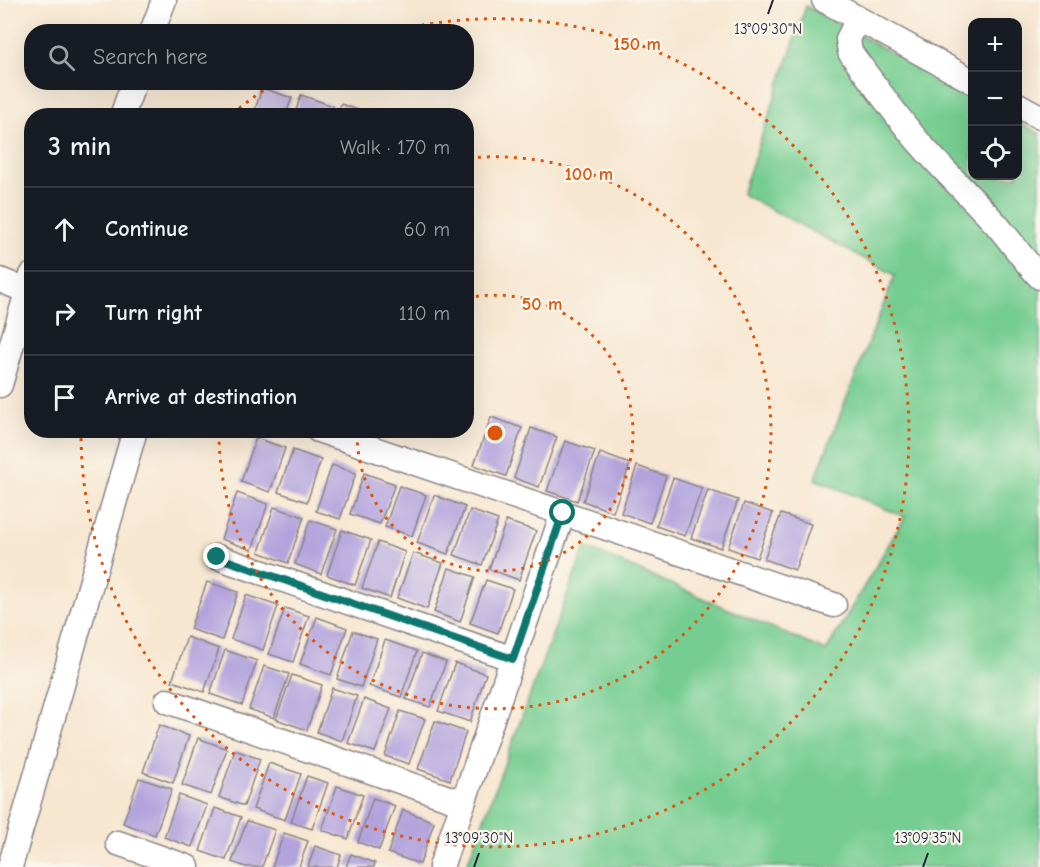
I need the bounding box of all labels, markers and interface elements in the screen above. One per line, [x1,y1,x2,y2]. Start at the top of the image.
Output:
map controls [968,18,1022,180]
button: + [968,18,1022,72]
text: 13°09'30"N [734,20,802,38]
search box [24,24,474,90]
text: 150 m [613,34,661,55]
icon: search [45,41,78,74]
text: Search here [93,44,208,70]
button: − [968,72,1022,126]
button: locate [968,126,1022,180]
text: 3 min [48,132,111,162]
text: Walk · 170 m [340,136,450,159]
text: 100 m [565,164,613,185]
icon: ahead [48,213,81,246]
text: Continue [105,216,188,242]
text: 60 m [404,218,450,241]
text: 50 m [522,294,562,315]
icon: right [48,297,81,330]
text: Turn right [105,300,202,326]
text: 110 m [399,302,450,325]
icon: arrive [48,381,81,414]
text: Arrive at destination [105,384,297,410]
centre of rings [485,423,505,443]
route start [549,499,575,525]
route end [203,543,229,569]
text: 13°09'30"N [445,829,513,847]
text: 13°09'35"N [895,829,962,847]

